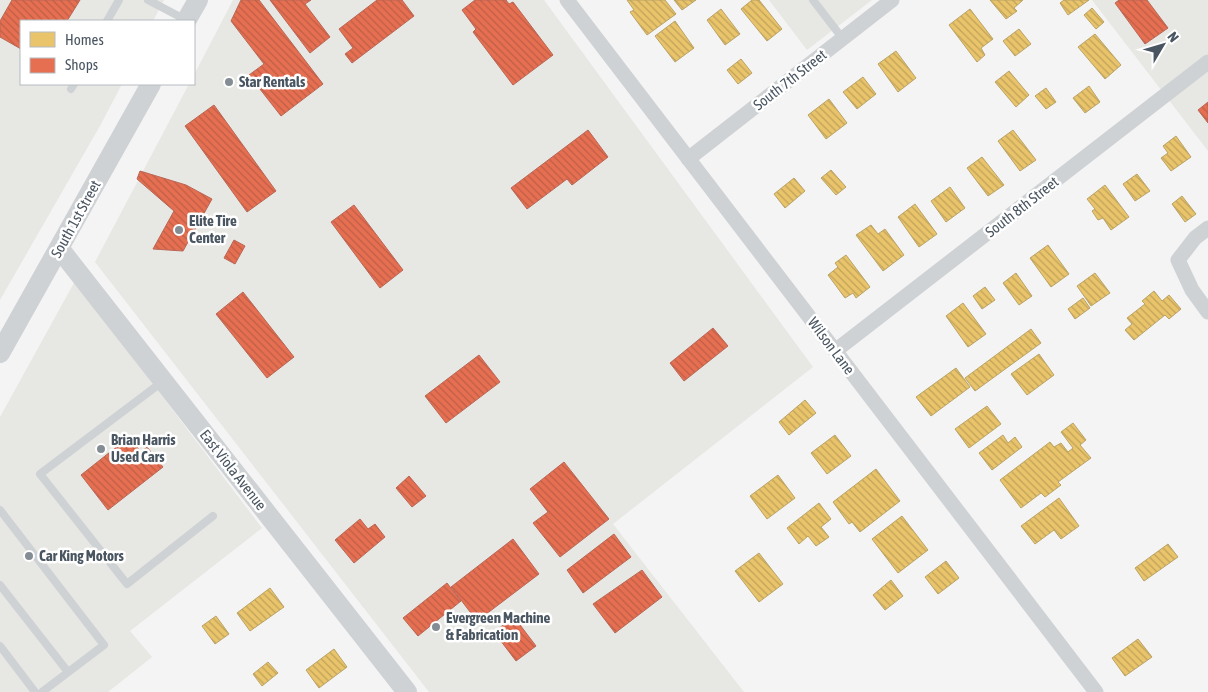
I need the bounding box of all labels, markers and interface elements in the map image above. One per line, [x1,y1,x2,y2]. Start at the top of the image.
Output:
legend [20,20,195,85]
north arrow [1138,20,1188,70]
text: N [1164,29,1182,45]
text: Homes [65,31,104,48]
street label: South 7th Street [750,46,830,113]
text: Shops [65,56,98,73]
place label: Star Rentals [239,73,306,90]
marker: Star Rentals [223,76,235,88]
street label: South 8th Street [982,173,1062,240]
street label: South 1st Street [47,177,104,260]
place label: Elite Tire Center [189,212,237,246]
marker: Elite Tire Center [173,224,185,236]
street label: Wilson Lane [804,314,858,378]
street label: East Viola Avenue [197,426,270,513]
place label: Brian Harris Used Cars [111,431,176,465]
marker: Brian Harris Used Cars [95,443,107,455]
place label: Car King Motors [39,547,125,564]
marker: Car King Motors [23,550,35,562]
place label: Evergreen Machine & Fabrication [446,609,551,643]
marker: Evergreen Machine & Fabrication [430,621,442,633]

